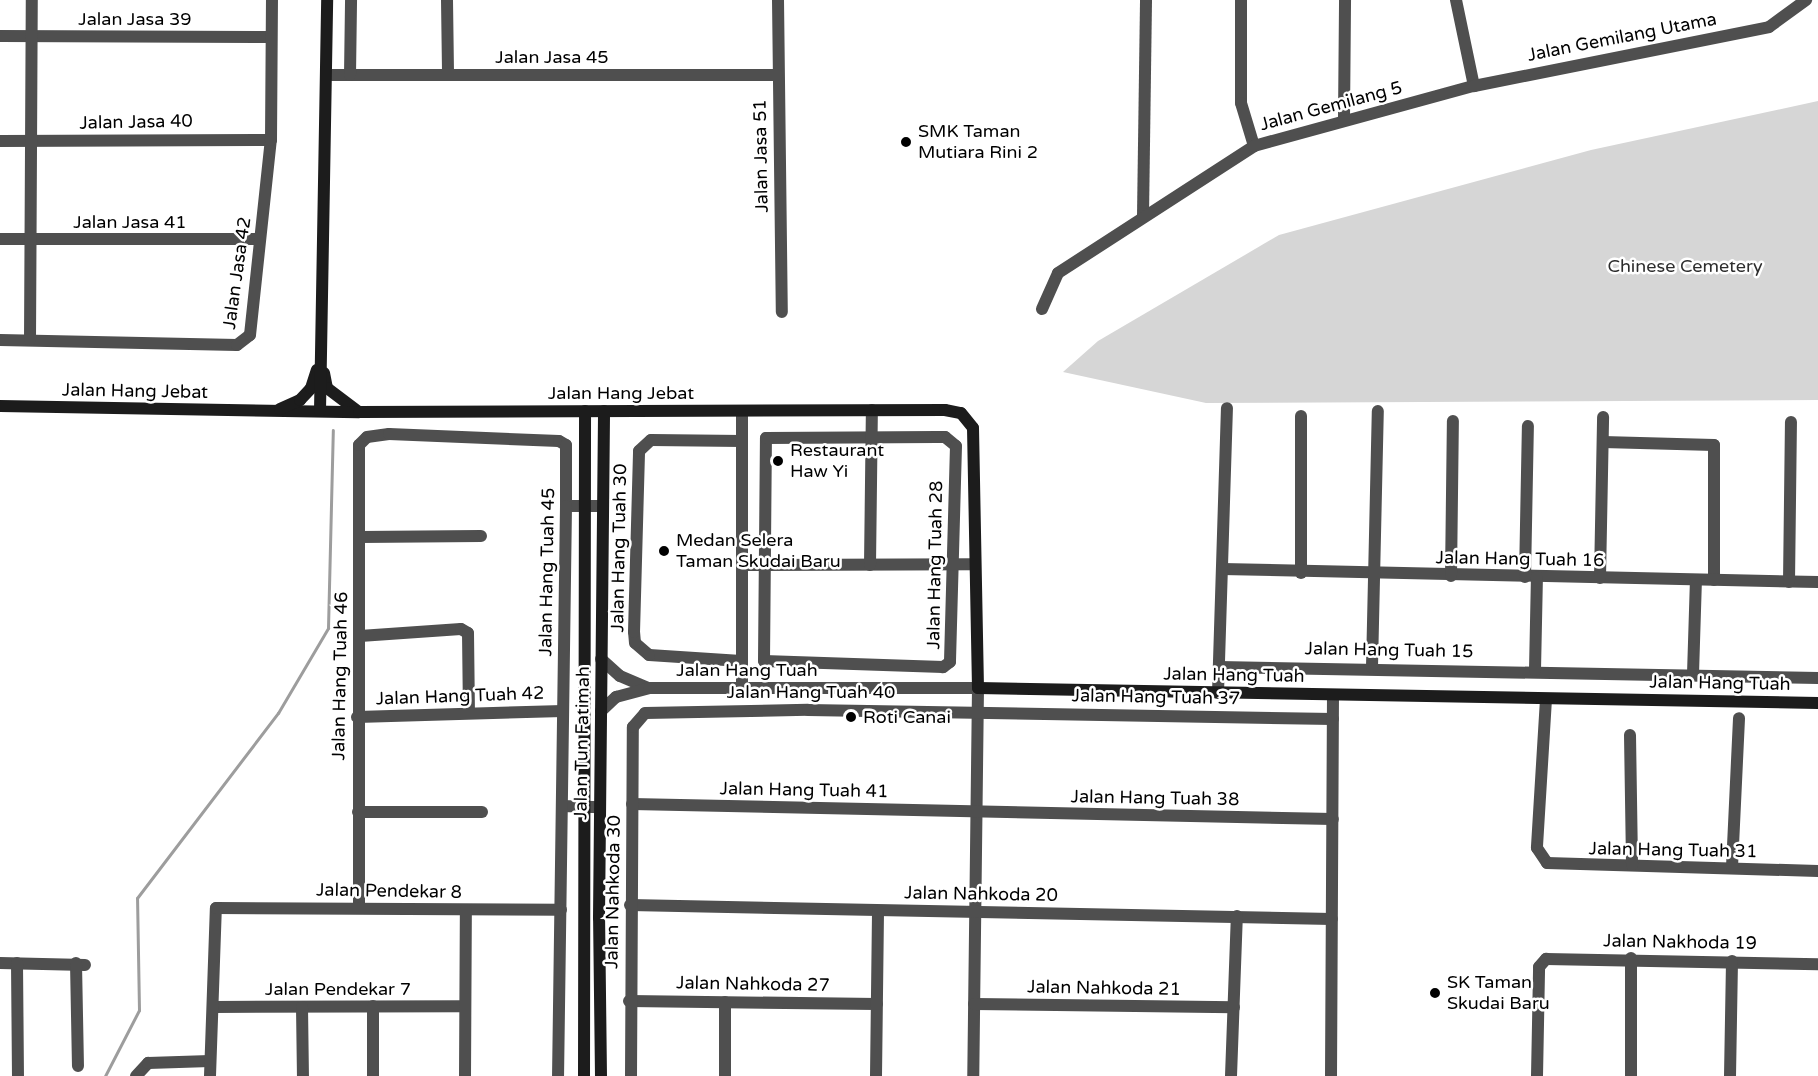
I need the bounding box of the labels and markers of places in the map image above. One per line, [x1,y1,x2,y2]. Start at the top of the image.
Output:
place label: SMK Taman Mutiara Rini 2 [918,121,1038,164]
marker: SMK Taman Mutiara Rini 2 [899,135,913,149]
place label: Restaurant Haw Yi [790,440,884,482]
marker: Restaurant Haw Yi [771,454,785,468]
place label: Medan Selera Taman Skudai Baru [676,530,841,572]
marker: Medan Selera Taman Skudai Baru [657,544,671,558]
place label: Roti Canai [863,706,951,728]
marker: Roti Canai [844,710,858,724]
place label: SK Taman Skudai Baru [1447,972,1550,1014]
marker: SK Taman Skudai Baru [1428,986,1442,1000]

